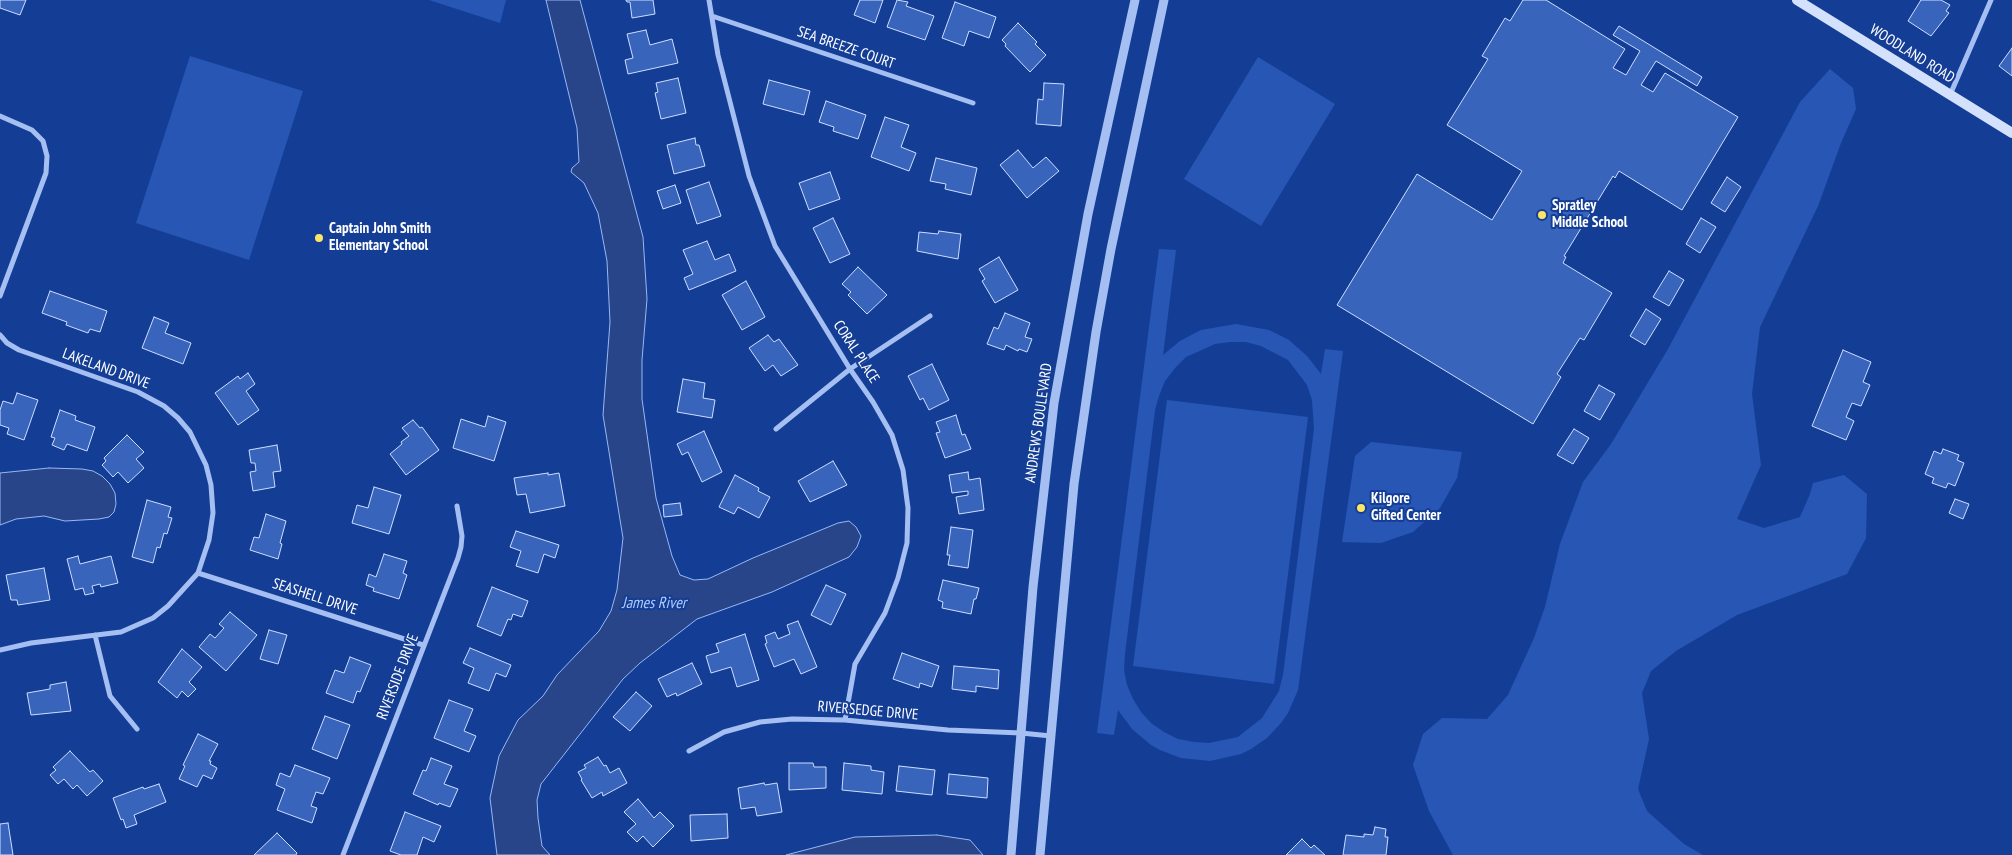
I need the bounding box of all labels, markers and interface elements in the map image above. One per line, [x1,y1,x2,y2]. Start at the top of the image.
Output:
street label: WOODLAND ROAD [1866,21,1958,87]
street label: SEA BREEZE COURT [795,23,897,73]
place label: Spratley Middle School [1552,197,1627,232]
marker: Spratley Middle School [1536,209,1548,221]
place label: Captain John Smith Elementary School [329,220,431,255]
marker: Captain John Smith Elementary School [313,232,325,244]
street label: CORAL PLACE [829,317,883,387]
street label: LAKELAND DRIVE [60,345,152,393]
street label: ANDREWS BOULEVARD [1022,362,1056,484]
place label: Kilgore Gifted Center [1371,490,1441,525]
marker: Kilgore Gifted Center [1355,502,1367,514]
street label: SEASHELL DRIVE [270,575,360,619]
water label: James River [622,593,686,613]
street label: RIVERSIDE DRIVE [373,631,423,723]
street label: RIVERSEDGE DRIVE [817,698,919,724]

